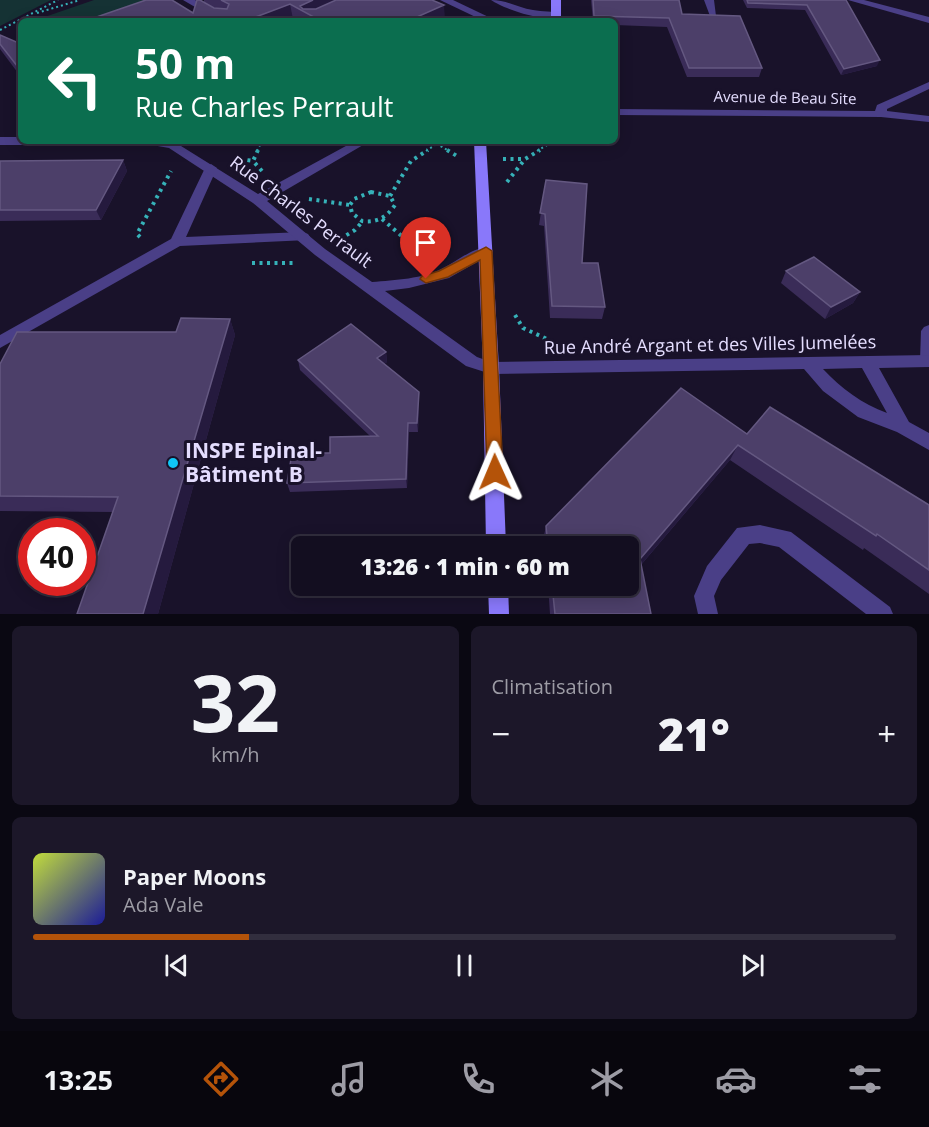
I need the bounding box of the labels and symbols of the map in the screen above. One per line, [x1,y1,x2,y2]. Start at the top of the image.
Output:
street label: Avenue de Beau Site [713,86,857,108]
street label: Rue Charles Perrault [226,150,378,273]
pin [400,217,451,279]
street label: Rue André Argant et des Villes Jumelées [544,329,876,359]
place label: INSPE Epinal- Bâtiment B [185,436,322,488]
position arrow [463,440,527,504]
marker: INSPE Epinal- Bâtiment B [166,456,180,470]
speed limit sign: 40 [18,518,96,596]

